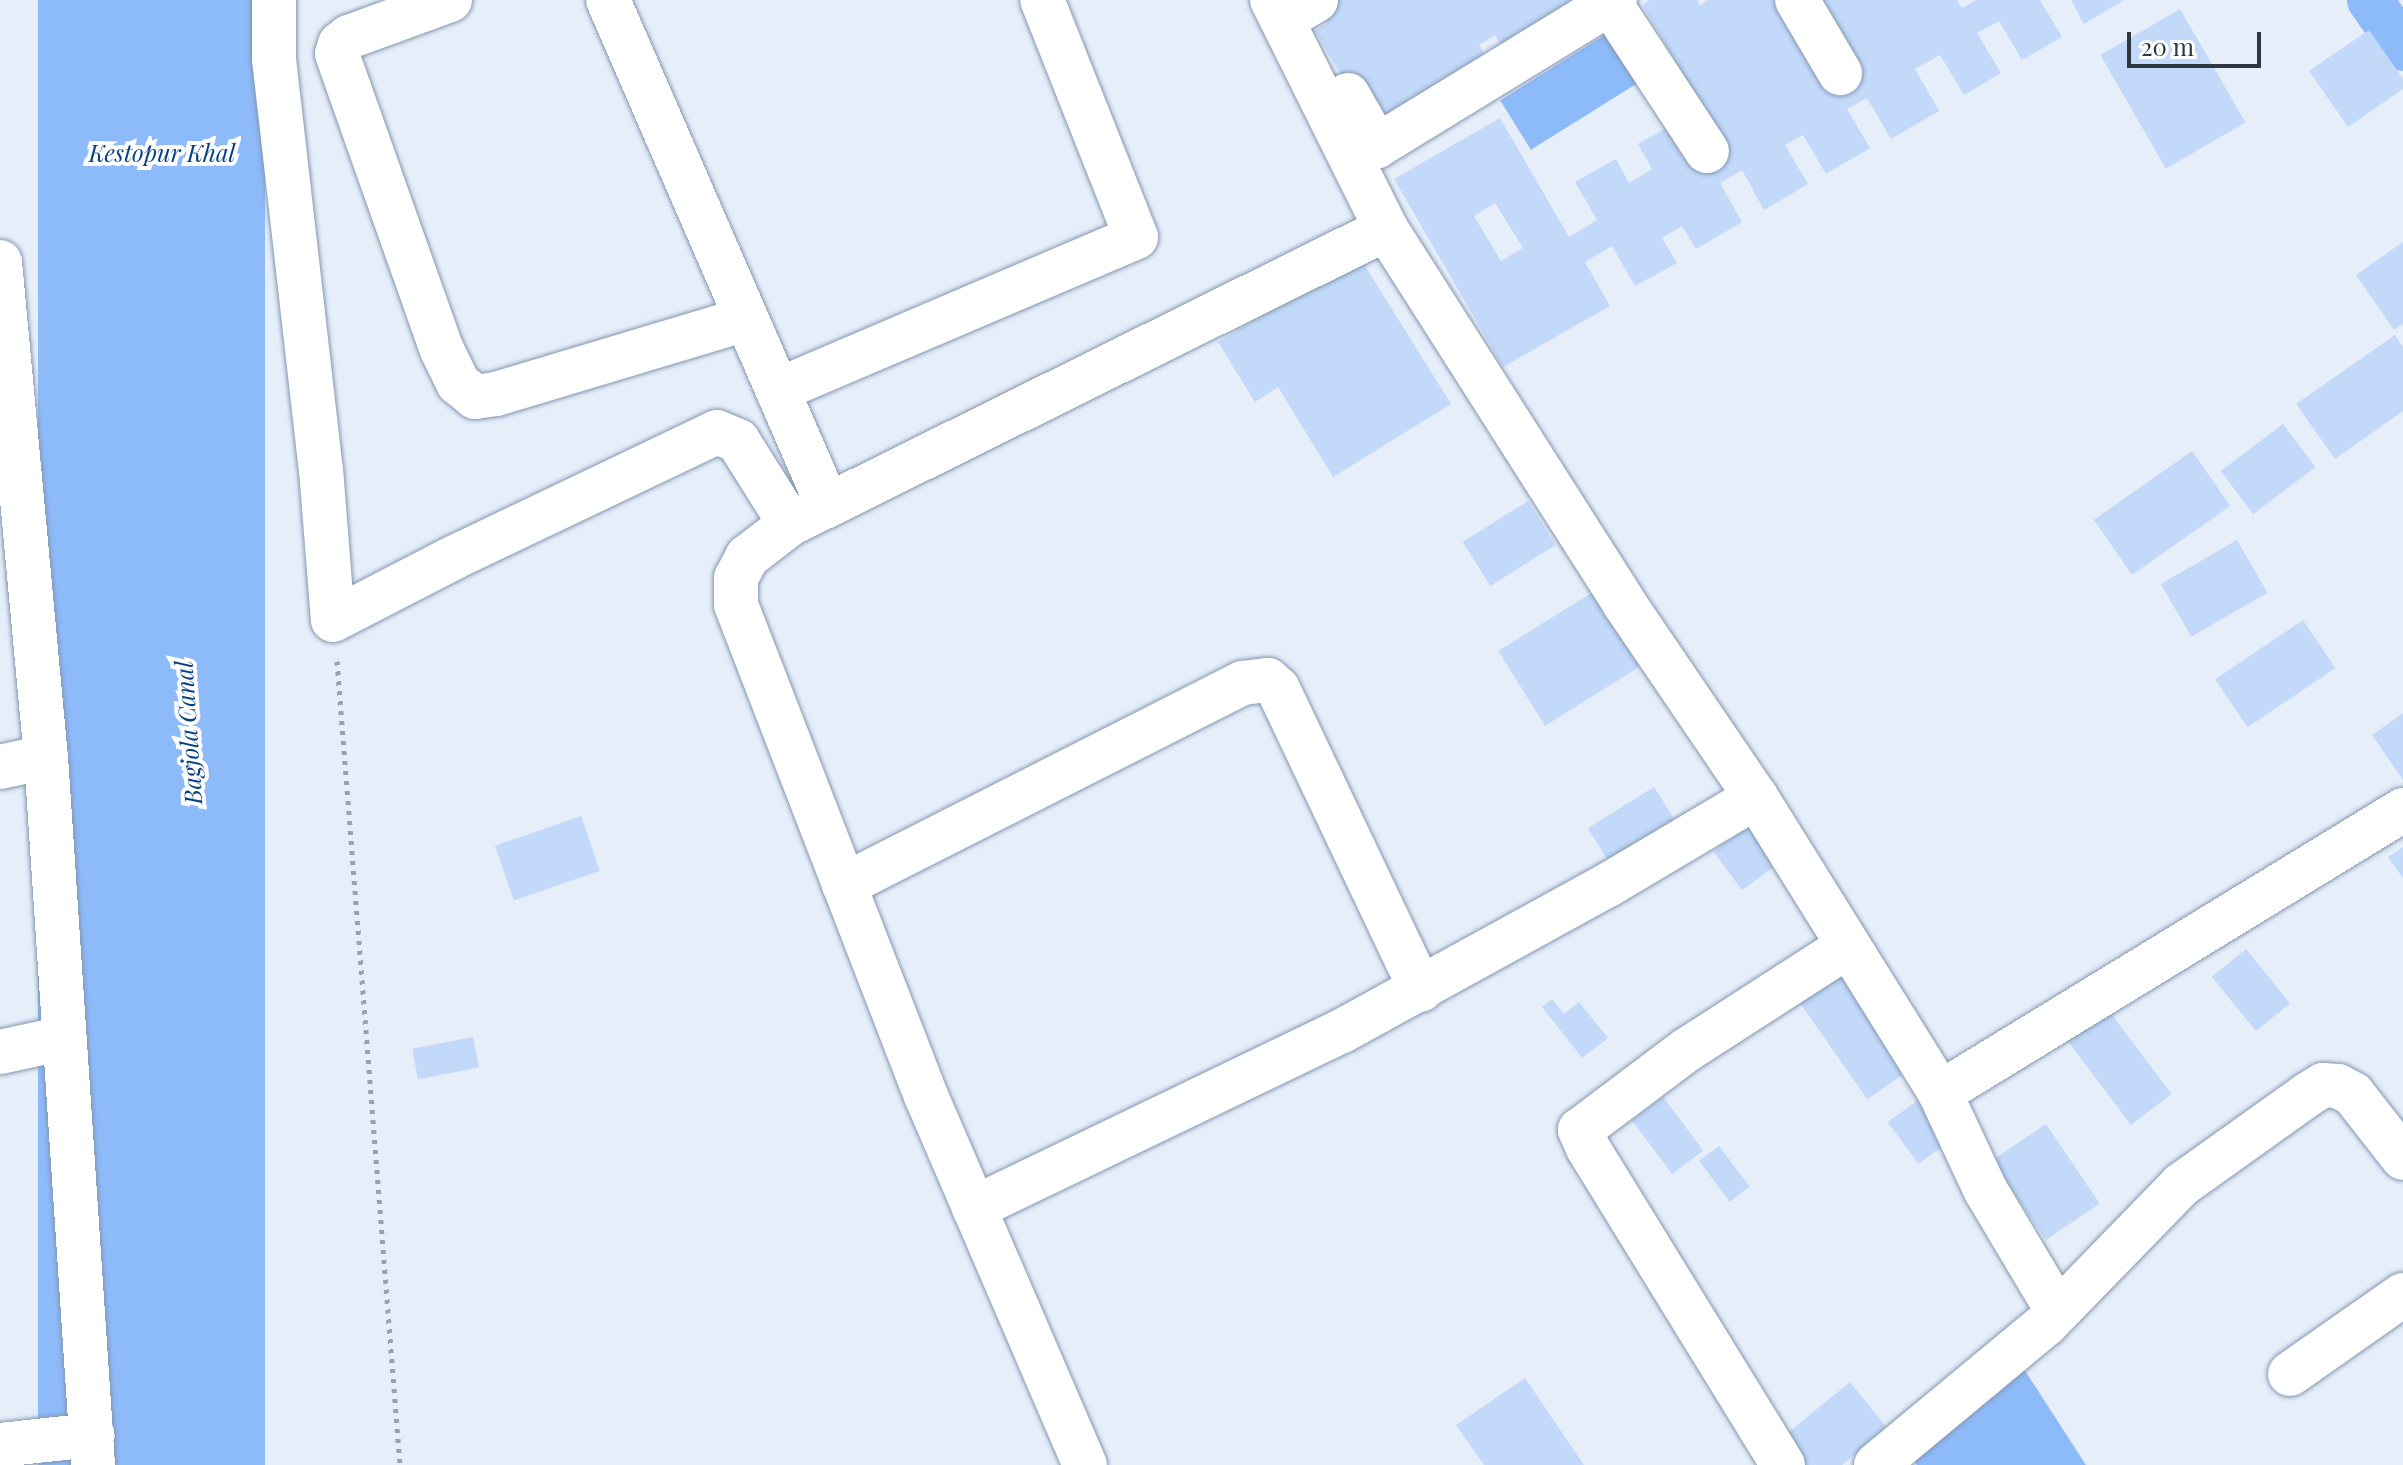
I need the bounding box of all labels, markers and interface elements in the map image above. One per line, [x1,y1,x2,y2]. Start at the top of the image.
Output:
scale bar [2131,16,2265,66]
text: 20 m [2141,30,2194,62]
water label: Kestopur Khal [89,139,235,167]
water label: Bagjola Canal [169,660,207,806]

